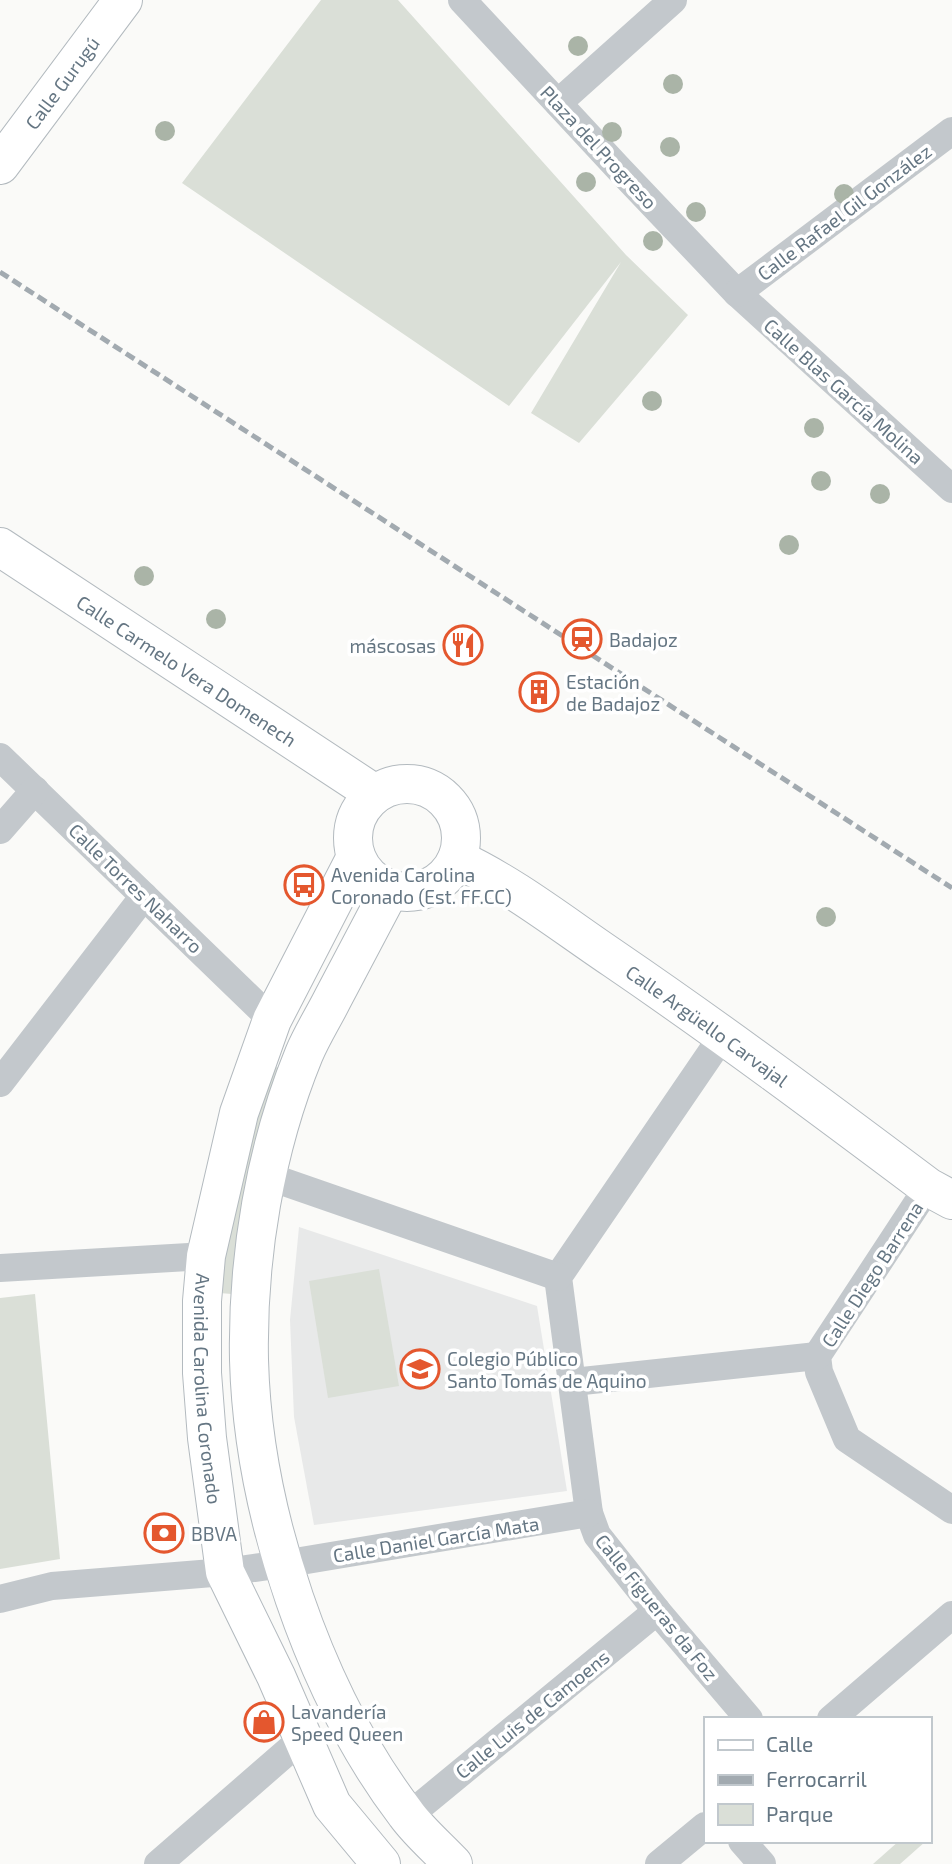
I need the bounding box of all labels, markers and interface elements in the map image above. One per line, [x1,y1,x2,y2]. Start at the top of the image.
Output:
street label: Calle Gurugú [20,32,104,133]
street label: Plaza del Progreso [536,81,662,213]
street label: Calle Rafael Gil González [752,139,936,285]
street label: Calle Blas García Molina [760,313,928,469]
street label: Calle Carmelo Vera Domenech [73,590,301,751]
station icon: Badajoz [561,618,603,660]
restaurant icon: máscosas [442,624,484,666]
place label: Badajoz [609,628,678,651]
place label: máscosas [350,634,436,657]
place label: Estación de Badajoz [566,670,660,715]
building icon: Estación de Badajoz [518,671,560,713]
street label: Calle Torres Naharro [65,818,207,958]
place label: Avenida Carolina Coronado (Est. FF.CC) [331,863,512,908]
bus stop icon: Avenida Carolina Coronado (Est. FF.CC) [283,864,325,906]
street label: Calle Argüello Carvajal [622,959,794,1091]
street label: Calle Diego Barrena [816,1197,928,1351]
street label: Avenida Carolina Coronado [190,1272,227,1506]
place label: Colegio Público Santo Tomás de Aquino [447,1347,647,1392]
school or university icon: Colegio Público Santo Tomás de Aquino [399,1348,441,1390]
street label: Calle Daniel García Mata [331,1511,541,1567]
bank icon: BBVA [143,1512,185,1554]
place label: BBVA [191,1522,237,1545]
street label: Calle Figueras da Foz [591,1529,723,1685]
street label: Calle Luis de Camoens [451,1645,613,1783]
place label: Lavandería Speed Queen [291,1700,403,1745]
shop icon: Lavandería Speed Queen [243,1701,285,1743]
legend [704,1717,931,1843]
text: Calle [766,1731,813,1756]
text: Ferrocarril [766,1766,868,1791]
text: Parque [766,1801,833,1826]

